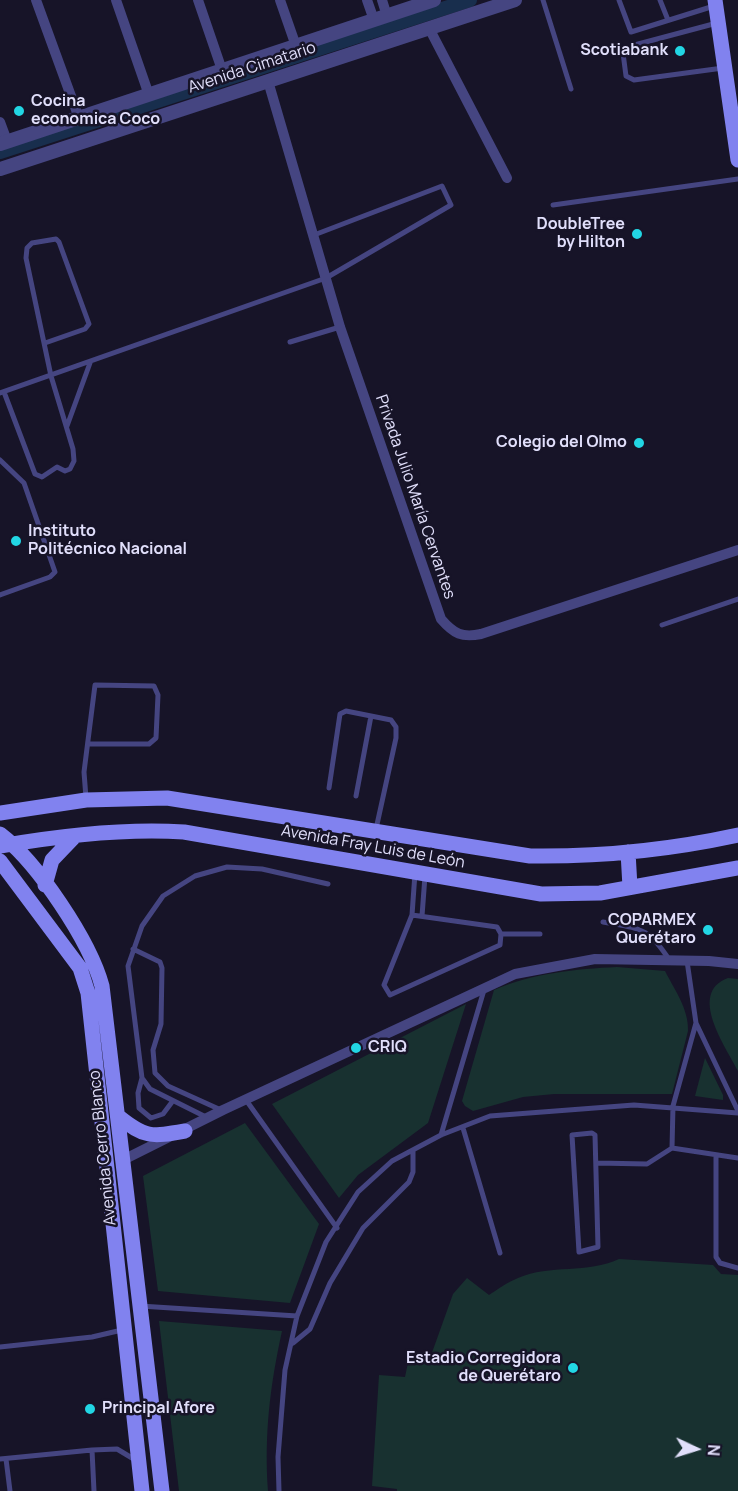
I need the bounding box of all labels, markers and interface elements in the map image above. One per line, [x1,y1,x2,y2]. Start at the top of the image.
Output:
street label: Avenida Cimatario [186,38,318,98]
place label: Scotiabank [580,41,668,61]
marker: Scotiabank [673,44,687,58]
place label: Cocina economica Coco [31,92,160,130]
marker: Cocina economica Coco [12,104,26,118]
place label: DoubleTree by Hilton [536,215,625,253]
marker: DoubleTree by Hilton [630,227,644,241]
street label: Privada Julio María Cervantes [371,392,459,602]
place label: Colegio del Olmo [496,433,627,453]
marker: Colegio del Olmo [632,436,646,450]
place label: Instituto Politécnico Nacional [28,522,187,560]
marker: Instituto Politécnico Nacional [9,534,23,548]
street label: Avenida Fray Luis de León [280,821,466,873]
place label: COPARMEX Querétaro [608,911,696,949]
marker: COPARMEX Querétaro [701,923,715,937]
place label: CRIQ [368,1038,407,1058]
marker: CRIQ [349,1041,363,1055]
street label: Avenida Cerro Blanco [85,1069,121,1227]
place label: Estadio Corregidora de Querétaro [406,1349,561,1387]
marker: Estadio Corregidora de Querétaro [566,1361,580,1375]
place label: Principal Afore [102,1399,215,1419]
marker: Principal Afore [83,1402,97,1416]
north arrow [666,1419,726,1479]
text: N [703,1444,725,1457]

